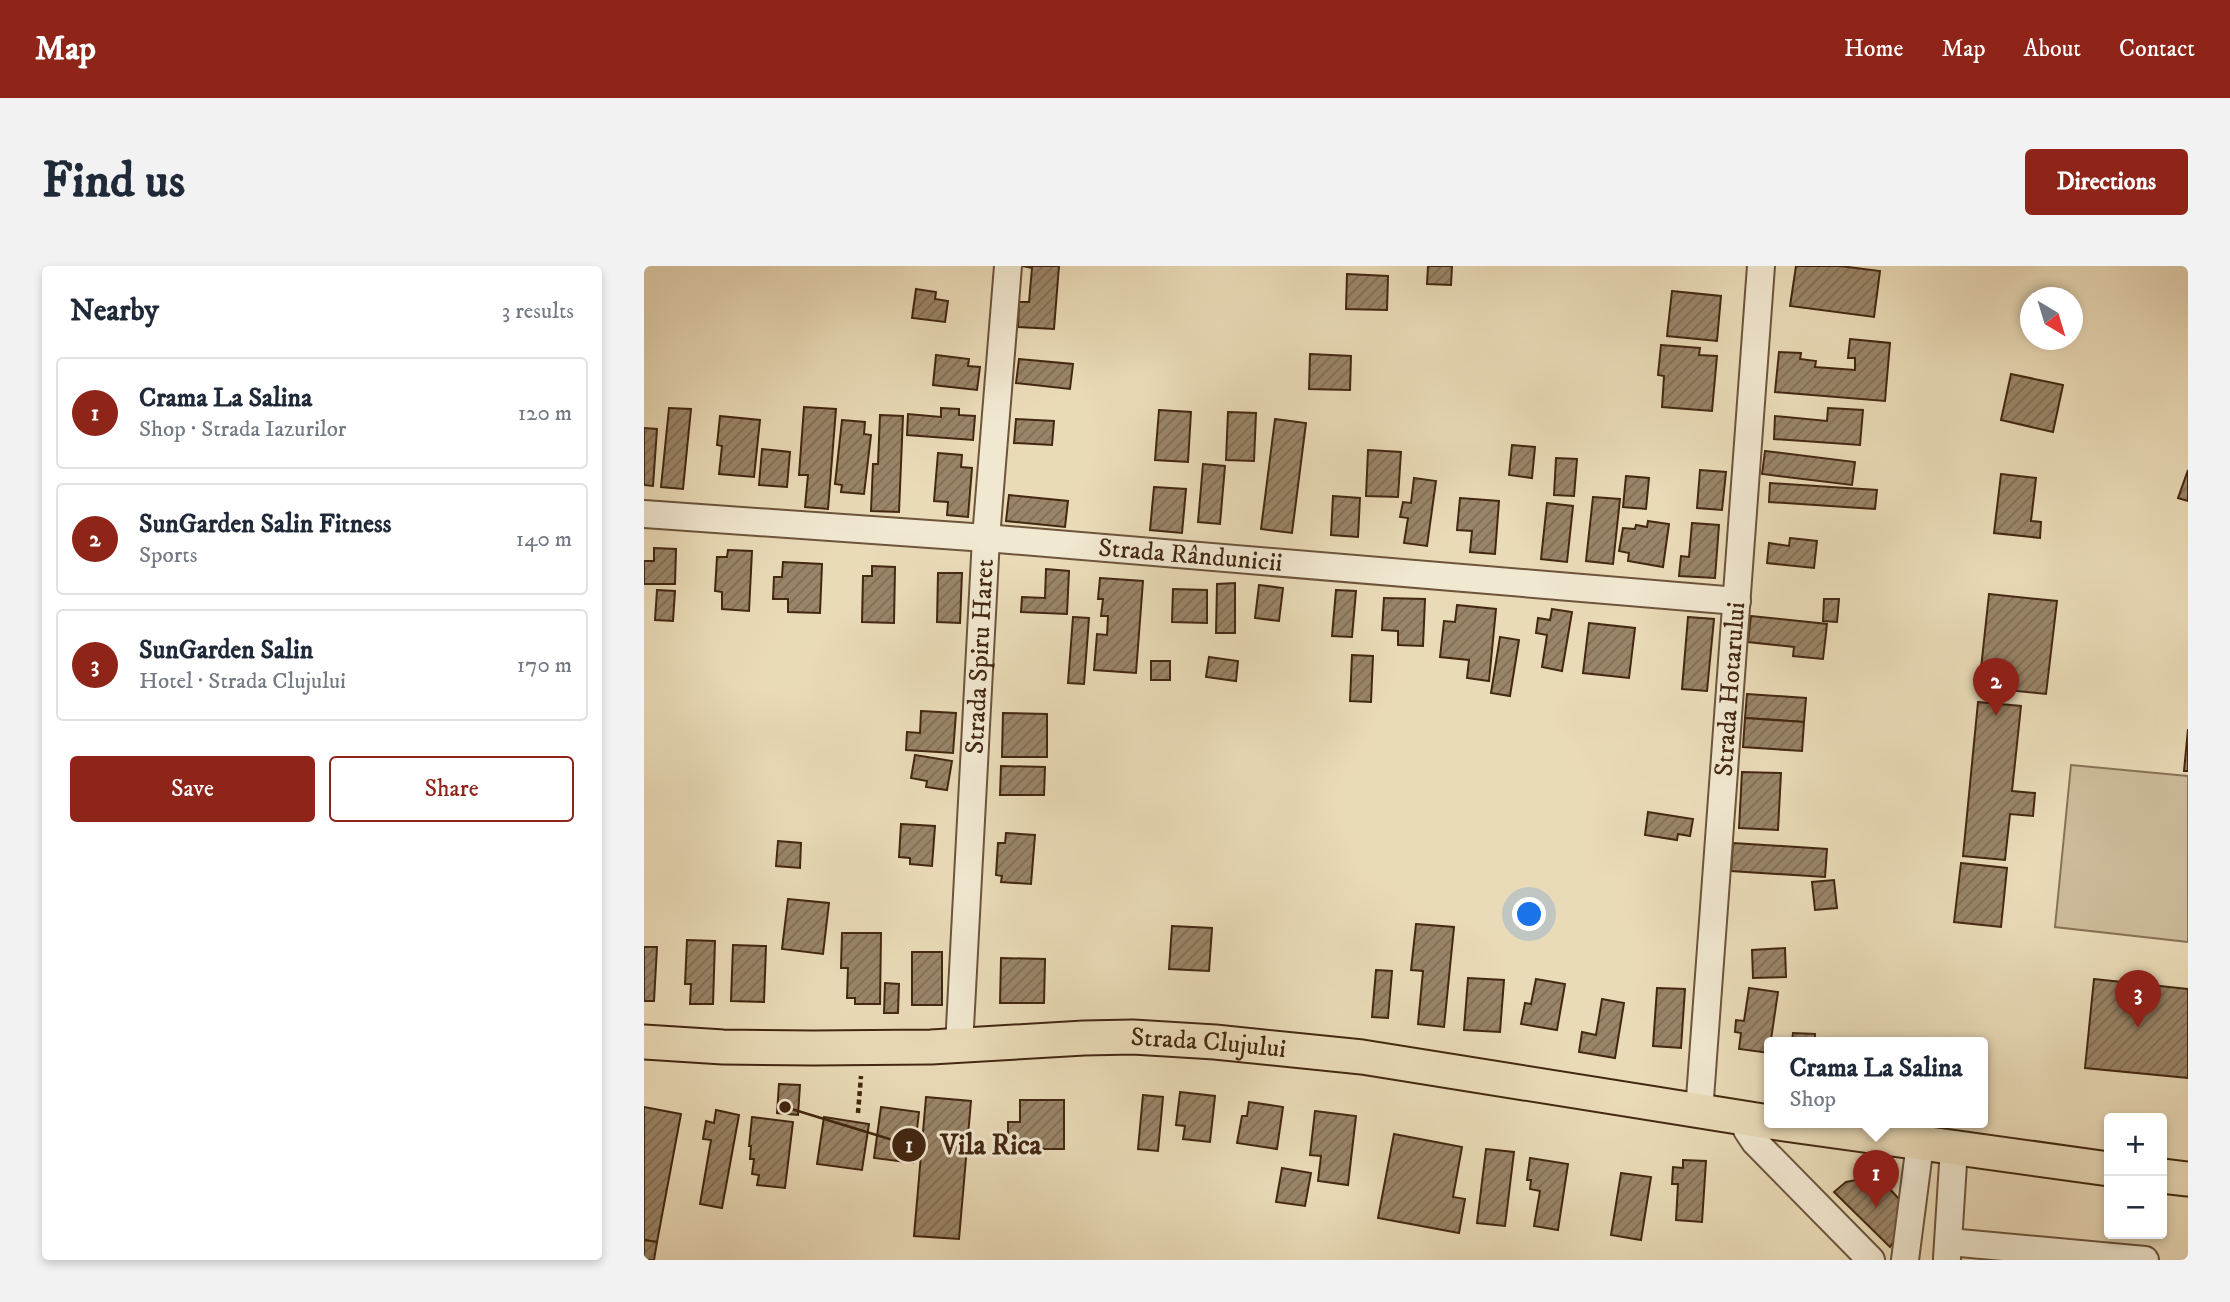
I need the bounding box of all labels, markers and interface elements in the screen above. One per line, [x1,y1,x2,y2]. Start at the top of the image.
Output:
text: Map [35,29,96,70]
text: Home [1844,34,1903,64]
text: Map [1941,34,1986,64]
text: About [2024,34,2081,64]
text: Contact [2119,34,2195,64]
button: Directions [2025,149,2188,215]
text: Find us [42,151,185,213]
north arrow [2020,287,2083,350]
text: Nearby [70,293,159,330]
text: 3 results [502,297,574,326]
text: Crama La Salina [139,382,312,415]
text: 1 [91,399,99,428]
text: 120 m [518,399,572,428]
text: Shop · Strada Iazurilor [139,415,346,444]
text: SunGarden Salin Fitness [139,508,391,541]
text: 2 [89,525,101,554]
text: 140 m [516,525,572,554]
street label: Strada Rândunicii [1097,531,1284,579]
text: Sports [139,541,197,570]
street label: Strada Spiru Haret [958,558,1001,755]
street label: Strada Hotarului [1707,601,1753,778]
text: SunGarden Salin [139,634,313,667]
text: 3 [91,651,99,680]
text: 170 m [517,651,572,680]
pin: 2 [1973,658,2019,716]
text: Hotel · Strada Clujului [139,667,346,696]
button: Save [70,756,315,822]
button: Share [329,756,574,822]
your location [1512,897,1546,931]
pin: 3 [2115,970,2161,1028]
street label: Strada Clujului [1130,1020,1288,1066]
popup [1764,1037,1988,1128]
text: Crama La Salina [1789,1052,1963,1085]
text: Shop [1789,1085,1836,1114]
map controls [2104,1113,2167,1239]
button: + [2104,1113,2167,1176]
callout: Vila Rica [892,1120,1056,1169]
text: Vila Rica [940,1128,1043,1163]
text: 1 [905,1133,913,1159]
pin: 1 [1853,1150,1899,1208]
button: − [2104,1176,2167,1239]

